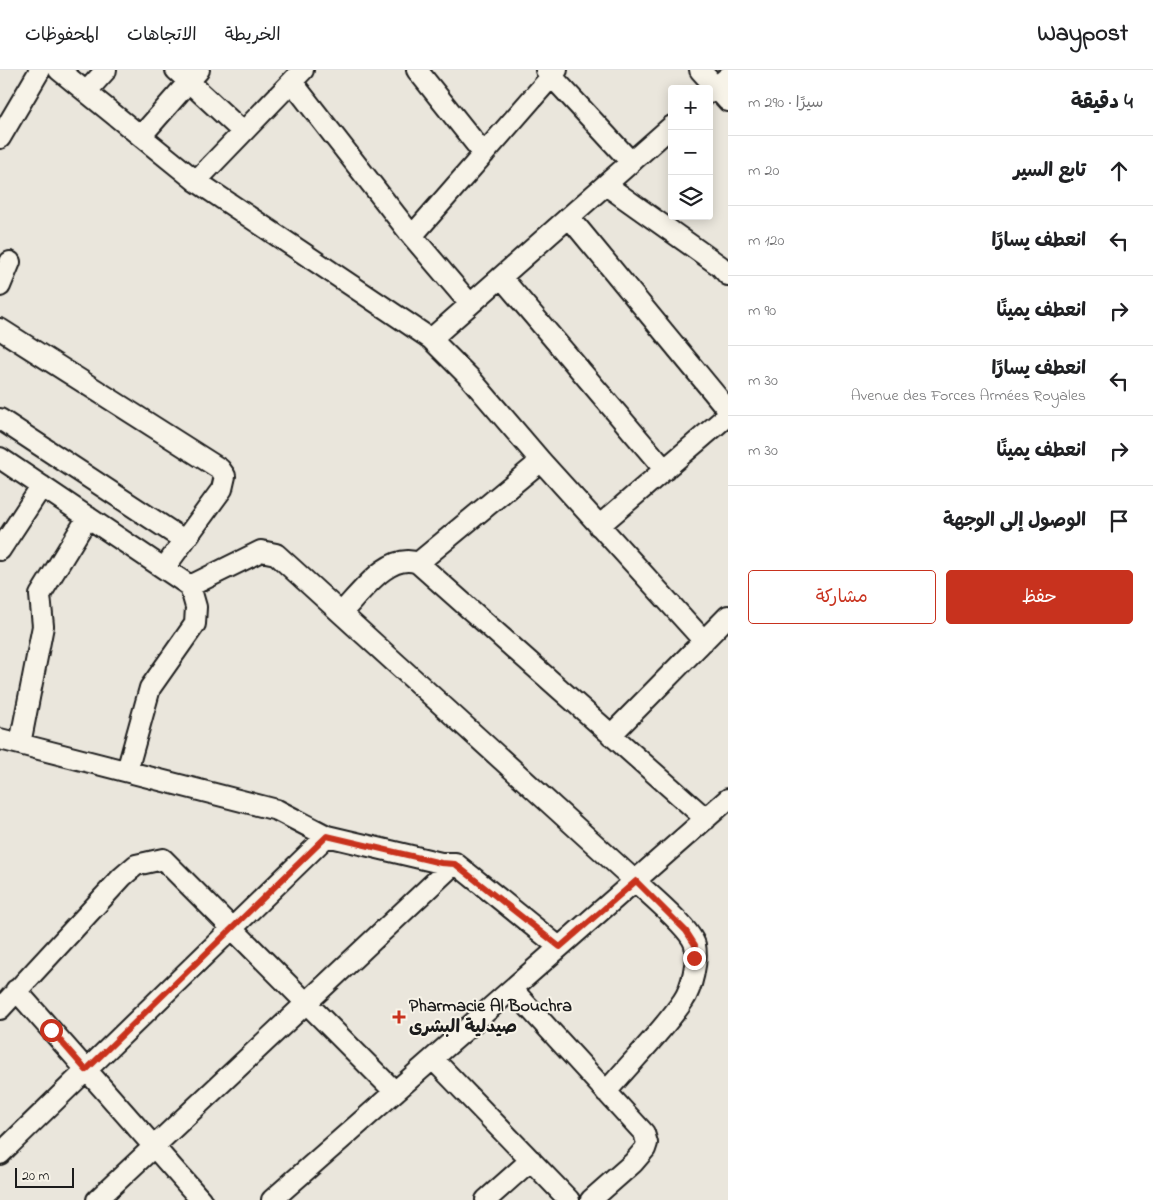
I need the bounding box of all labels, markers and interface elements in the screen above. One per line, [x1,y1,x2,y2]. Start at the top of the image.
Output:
text: Waypost [1037,17,1128,52]
text: المحفوظات [25,23,99,49]
text: الاتجاهات [127,23,197,49]
text: الخريطة [225,23,281,49]
map controls [668,85,713,220]
button: + [668,85,713,130]
text: 4 دقيقة [1071,88,1133,118]
text: سيرًا · 290 m [748,91,823,115]
button: − [668,130,713,175]
icon: ahead [1105,157,1133,185]
text: تابع السير [1014,158,1086,185]
text: 20 m [748,159,779,183]
button: layers [668,175,713,220]
icon: left [1105,227,1133,255]
text: انعطف يسارًا [991,228,1086,255]
text: 120 m [748,229,784,253]
icon: right [1105,297,1133,325]
text: انعطف يمينًا [996,298,1086,325]
text: 90 m [748,299,776,323]
text: انعطف يسارًا [991,356,1086,383]
icon: left [1105,367,1133,395]
text: 30 m [748,369,778,393]
text: Avenue des Forces Armées Royales [851,384,1086,408]
icon: right [1105,437,1133,465]
text: انعطف يمينًا [996,438,1086,465]
text: 30 m [748,439,778,463]
icon: arrive [1105,507,1133,535]
text: الوصول إلى الوجهة [943,508,1086,535]
button: مشاركة [748,570,936,624]
button: حفظ [946,570,1133,624]
route end [683,947,706,970]
place label: Pharmacie Al Bouchra صيدلية البشرى [409,994,572,1041]
marker: Pharmacie Al Bouchra صيدلية البشرى [393,1011,405,1023]
route start [40,1019,63,1042]
scale bar [15,1165,74,1188]
text: 20 m [22,1166,49,1187]

